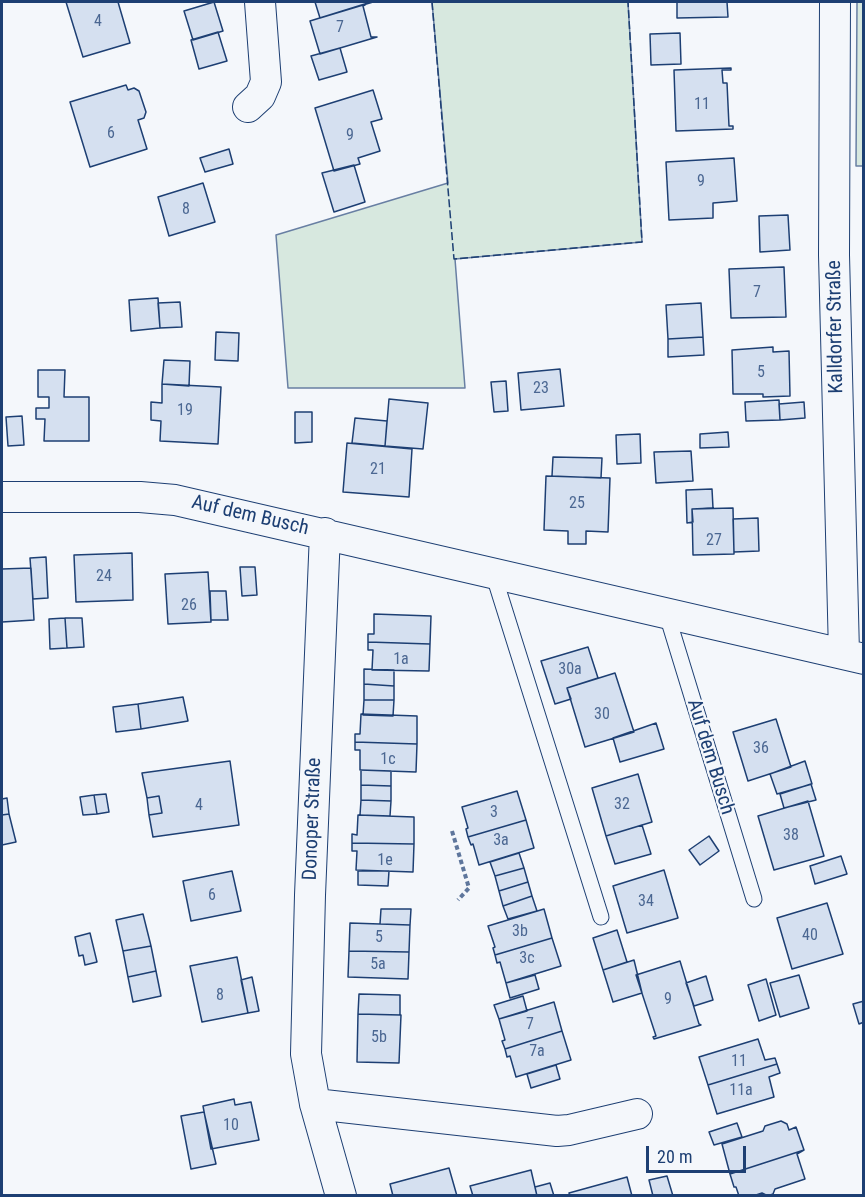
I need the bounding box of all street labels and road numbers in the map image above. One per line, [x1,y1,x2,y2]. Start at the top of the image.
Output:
street label: Kalldorfer Straße [823,260,849,394]
street label: Auf dem Busch [189,491,311,541]
street label: Auf dem Busch [681,696,739,818]
street label: Donoper Straße [299,757,327,881]

